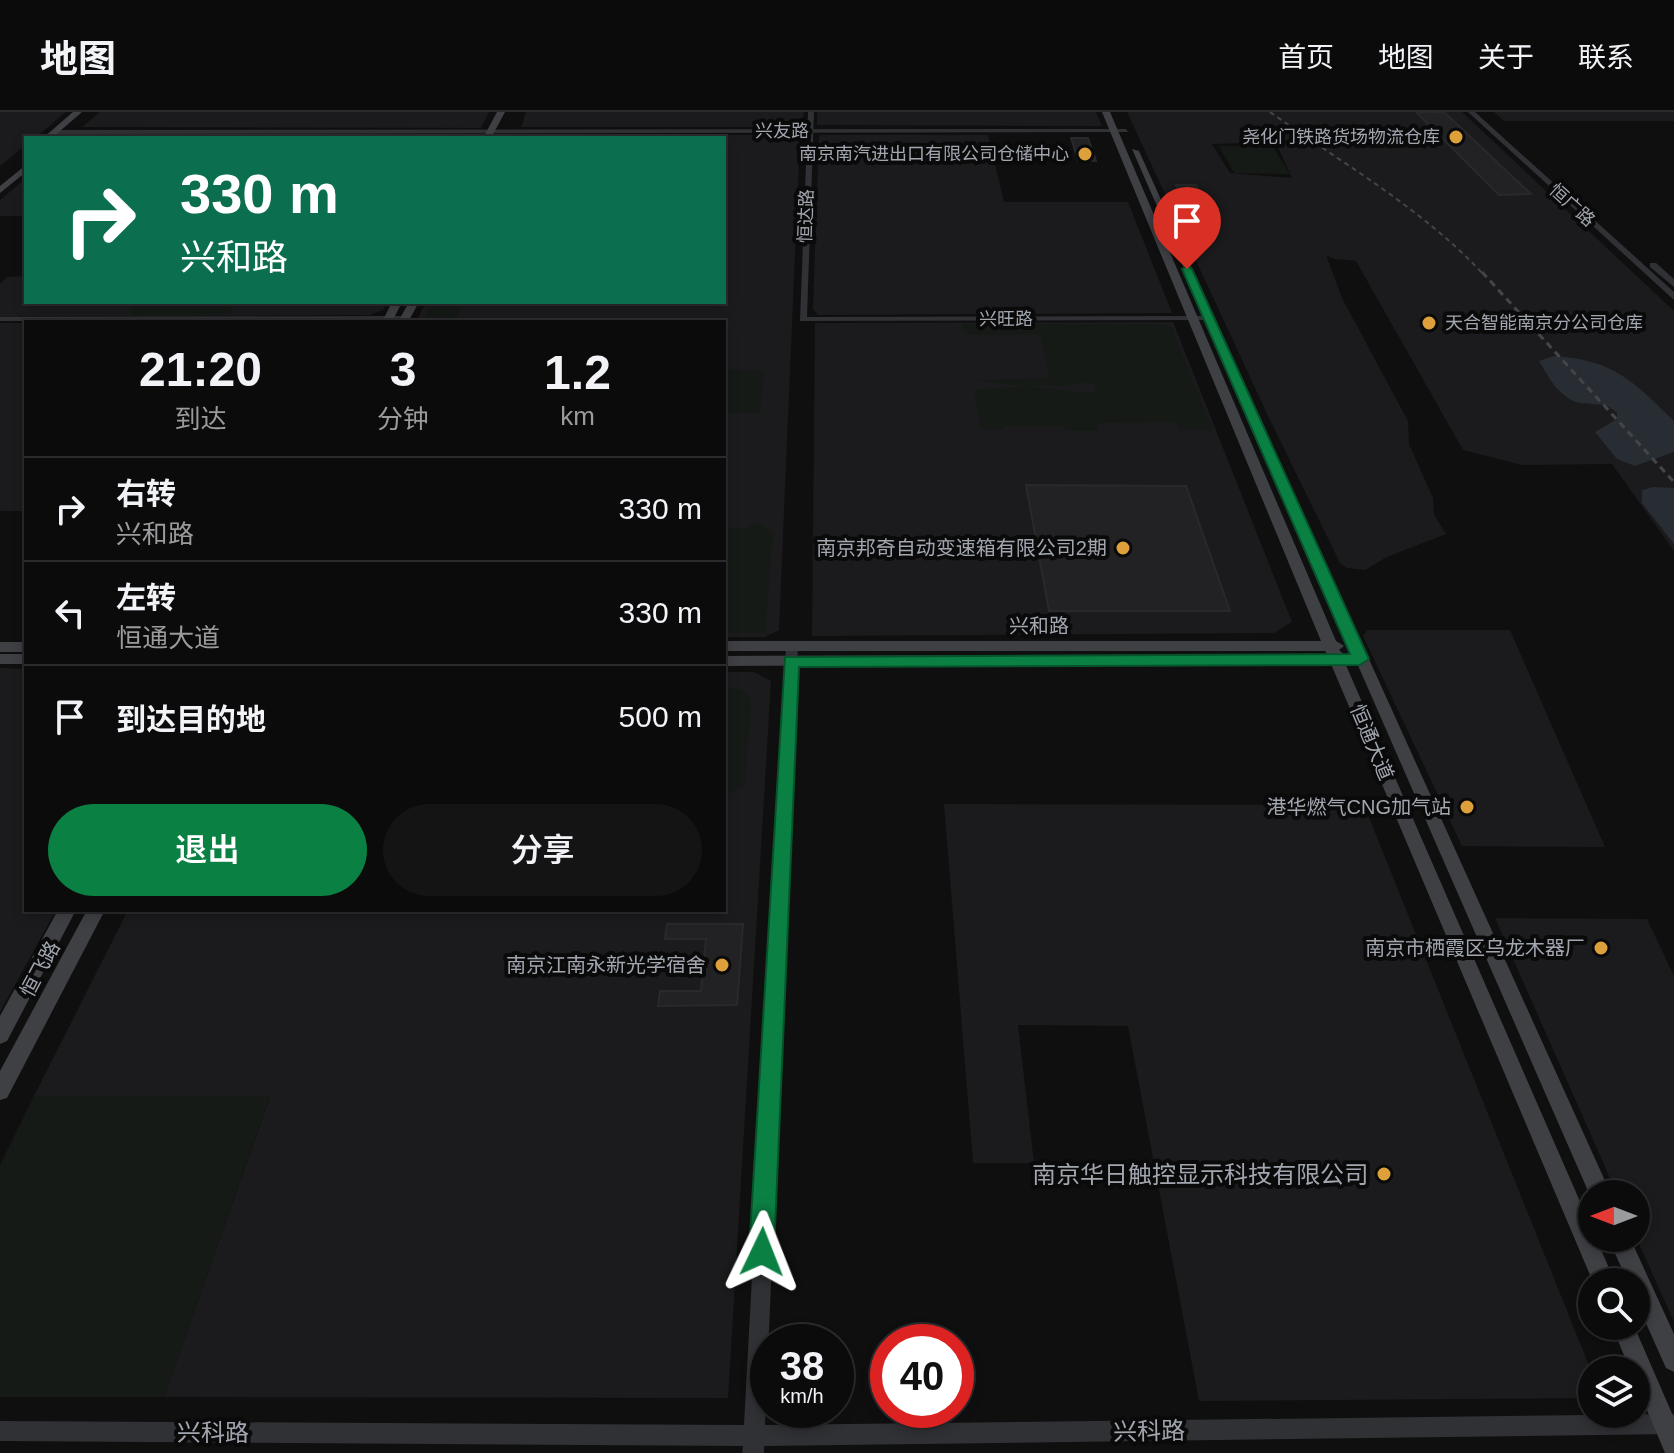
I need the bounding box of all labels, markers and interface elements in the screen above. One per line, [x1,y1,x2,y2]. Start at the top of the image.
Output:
text: 地图 [40,38,116,80]
text: 首页 [1278,42,1334,73]
text: 地图 [1378,42,1434,73]
text: 关于 [1478,42,1534,73]
text: 联系 [1578,42,1634,73]
street label: 兴友路 [755,121,809,141]
place label: 尧化门铁路货场物流仓库 [1242,127,1440,147]
marker: 尧化门铁路货场物流仓库 [1447,128,1465,146]
place label: 南京南汽进出口有限公司仓储中心 [799,144,1069,164]
marker: 南京南汽进出口有限公司仓储中心 [1076,145,1094,163]
text: 330 m [180,162,339,225]
icon: right [48,168,152,272]
street label: 恒广路 [1545,180,1599,230]
pin [1153,187,1221,269]
street label: 恒达路 [795,189,817,243]
icon: arrive [1165,199,1209,243]
text: 兴和路 [180,237,288,278]
street label: 兴旺路 [979,309,1033,329]
place label: 天合智能南京分公司仓库 [1445,313,1643,333]
marker: 天合智能南京分公司仓库 [1420,314,1438,332]
text: 21:20 [139,343,262,396]
text: 3 [390,343,416,396]
text: 1.2 [544,346,611,399]
text: km [560,401,595,431]
text: 到达 [174,404,227,434]
text: 分钟 [377,404,429,434]
text: 右转 [116,477,176,510]
icon: right [48,487,92,531]
text: 330 m [619,492,702,525]
text: 兴和路 [116,519,194,549]
place label: 南京邦奇自动变速箱有限公司2期 [816,537,1107,559]
marker: 南京邦奇自动变速箱有限公司2期 [1114,539,1132,557]
text: 左转 [116,581,176,614]
icon: left [48,591,92,635]
text: 330 m [619,596,702,629]
street label: 兴和路 [1009,615,1069,637]
text: 恒通大道 [116,623,220,653]
icon: arrive [48,695,92,739]
text: 500 m [619,700,702,733]
street label: 恒通大道 [1346,701,1398,783]
text: 到达目的地 [116,703,266,736]
place label: 港华燃气CNG加气站 [1267,796,1451,818]
marker: 港华燃气CNG加气站 [1458,798,1476,816]
button: 退出 [48,804,367,896]
button: 分享 [383,804,702,896]
street label: 恒飞路 [16,937,64,1001]
place label: 南京市栖霞区乌龙木器厂 [1365,937,1585,959]
marker: 南京市栖霞区乌龙木器厂 [1592,939,1610,957]
place label: 南京江南永新光学宿舍 [506,954,706,976]
marker: 南京江南永新光学宿舍 [713,956,731,974]
place label: 南京华日触控显示科技有限公司 [1032,1161,1368,1188]
marker: 南京华日触控显示科技有限公司 [1375,1165,1393,1183]
north arrow [1578,1180,1650,1252]
map controls [1578,1180,1650,1428]
position arrow [720,1210,804,1294]
button: search [1578,1268,1650,1340]
speed limit sign: 40 [870,1324,974,1428]
text: 38 [780,1344,824,1388]
button: layers [1578,1356,1650,1428]
text: km/h [780,1385,824,1407]
street label: 兴科路 [1113,1417,1185,1445]
street label: 兴科路 [177,1419,249,1446]

